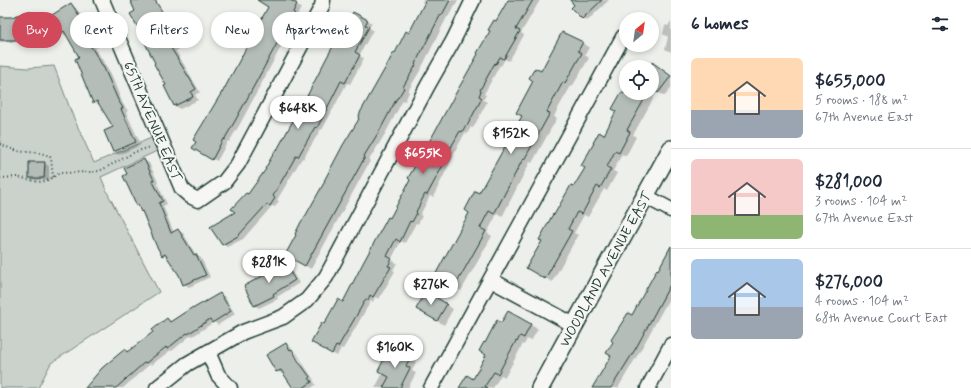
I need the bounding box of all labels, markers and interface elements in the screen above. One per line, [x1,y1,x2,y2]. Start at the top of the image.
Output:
chip: Buy [12,12,62,48]
chip: Rent [70,12,128,48]
chip: Filters [136,12,203,48]
chip: New [211,12,264,48]
chip: Apartment [272,12,363,48]
north arrow [619,12,659,52]
map controls [619,12,659,100]
text: 6 homes [691,13,749,35]
icon: filters [929,13,951,35]
street label: 65TH AVENUE EAST [119,59,186,184]
button: locate [619,60,659,100]
text: $655,000 [815,70,885,92]
icon: home [723,74,771,122]
text: 5 rooms · 188 m² [815,92,908,109]
pin: $648K [270,96,326,130]
text: $648K [279,100,317,117]
text: 67th Avenue East [815,109,913,126]
pin: $152K [483,121,539,155]
text: $152K [492,125,530,142]
pin: $655K [395,141,451,175]
text: $655K [404,145,442,162]
text: $281,000 [815,171,882,193]
icon: home [723,175,771,223]
street label: WOODLAND AVENUE EAST [556,188,656,350]
text: 3 rooms · 104 m² [815,193,907,210]
text: 67th Avenue East [815,210,913,227]
pin: $281K [241,250,297,284]
text: $281K [251,254,287,271]
text: $276,000 [815,271,883,293]
pin: $276K [403,272,459,306]
icon: home [723,275,771,323]
text: $276K [413,276,449,293]
text: 4 rooms · 104 m² [815,293,909,310]
text: 68th Avenue Court East [815,310,948,327]
pin: $160K [367,335,423,369]
text: $160K [376,339,414,356]

